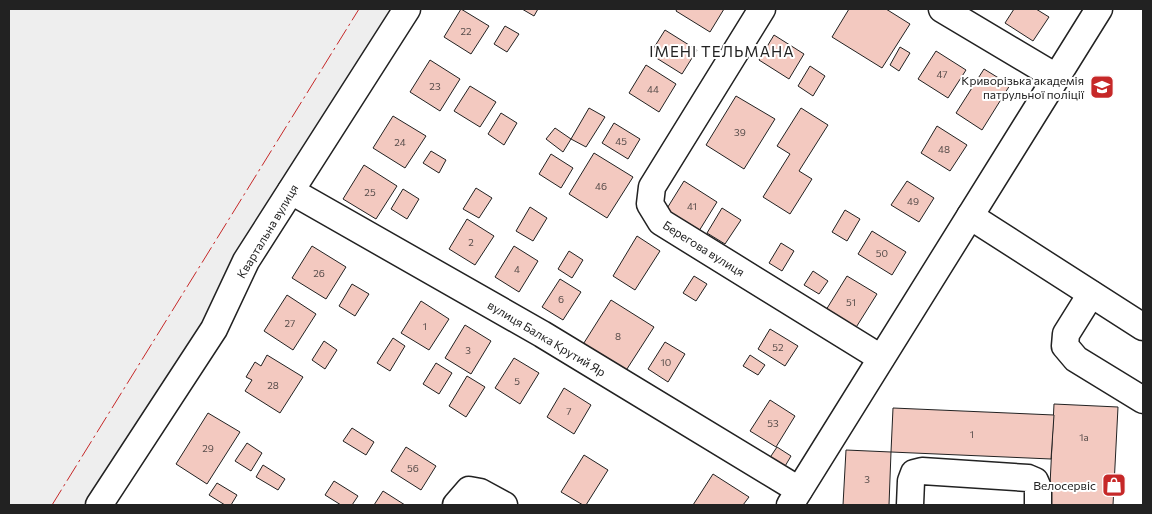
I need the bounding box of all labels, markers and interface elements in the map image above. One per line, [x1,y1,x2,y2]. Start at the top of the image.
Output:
house number: 22 [460,25,472,37]
district label: ІМЕНІ ТЕЛЬМАНА [649,42,795,60]
house number: 47 [936,68,948,80]
place label: Криворізька академія патрульної поліції [961,73,1085,101]
school or university icon: Криворізька академія патрульної поліції [1089,74,1115,100]
house number: 23 [429,80,441,92]
house number: 44 [647,83,659,95]
house number: 39 [734,126,746,138]
house number: 45 [615,135,627,147]
house number: 24 [394,136,406,148]
house number: 48 [938,143,950,155]
house number: 46 [595,180,607,192]
street label: Квартальна вулиця [233,181,301,281]
house number: 25 [364,186,376,198]
house number: 49 [907,195,919,207]
house number: 41 [687,200,697,212]
street label: Берегова вулиця [661,217,747,279]
house number: 2 [468,236,474,248]
house number: 50 [876,247,888,259]
house number: 4 [514,263,520,275]
house number: 26 [313,267,325,279]
house number: 6 [558,293,564,305]
house number: 51 [846,296,856,308]
street label: вулиця Балка Крутий Яр [486,297,608,379]
house number: 27 [285,317,295,329]
house number: 1 [423,320,427,332]
house number: 8 [615,330,621,342]
house number: 52 [772,341,784,353]
house number: 3 [465,344,471,356]
house number: 10 [661,356,671,368]
house number: 5 [514,375,520,387]
house number: 28 [267,379,279,391]
house number: 7 [566,405,572,417]
house number: 53 [767,417,779,429]
house number: 1 [970,428,974,440]
house number: 1а [1079,431,1089,443]
house number: 29 [202,442,214,454]
house number: 56 [407,462,419,474]
shop icon: Велосервіс [1101,472,1127,498]
house number: 3 [864,473,870,485]
place label: Велосервіс [1033,478,1096,492]

